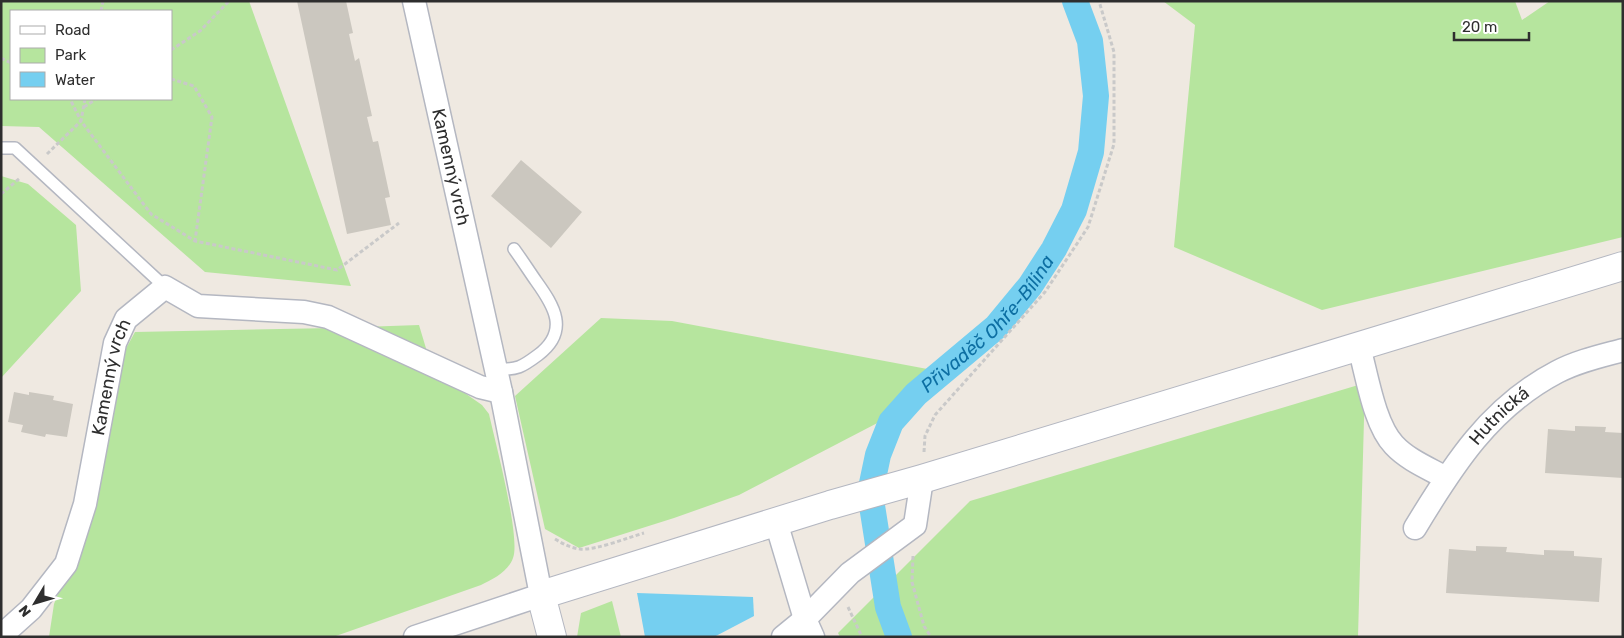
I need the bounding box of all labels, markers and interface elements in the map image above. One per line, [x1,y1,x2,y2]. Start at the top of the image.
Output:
legend [10,10,172,100]
scale bar [1454,10,1529,42]
text: 20 m [1462,18,1497,36]
text: Road [55,21,91,39]
text: Park [55,46,86,64]
text: Water [55,71,95,89]
street label: Kamenný vrch [427,106,475,228]
water label: Přivaděč Ohře-Bílina [916,250,1059,397]
street label: Kamenný vrch [87,315,136,437]
street label: Hutnická [1464,382,1533,449]
north arrow [10,578,60,628]
text: N [15,601,35,620]

